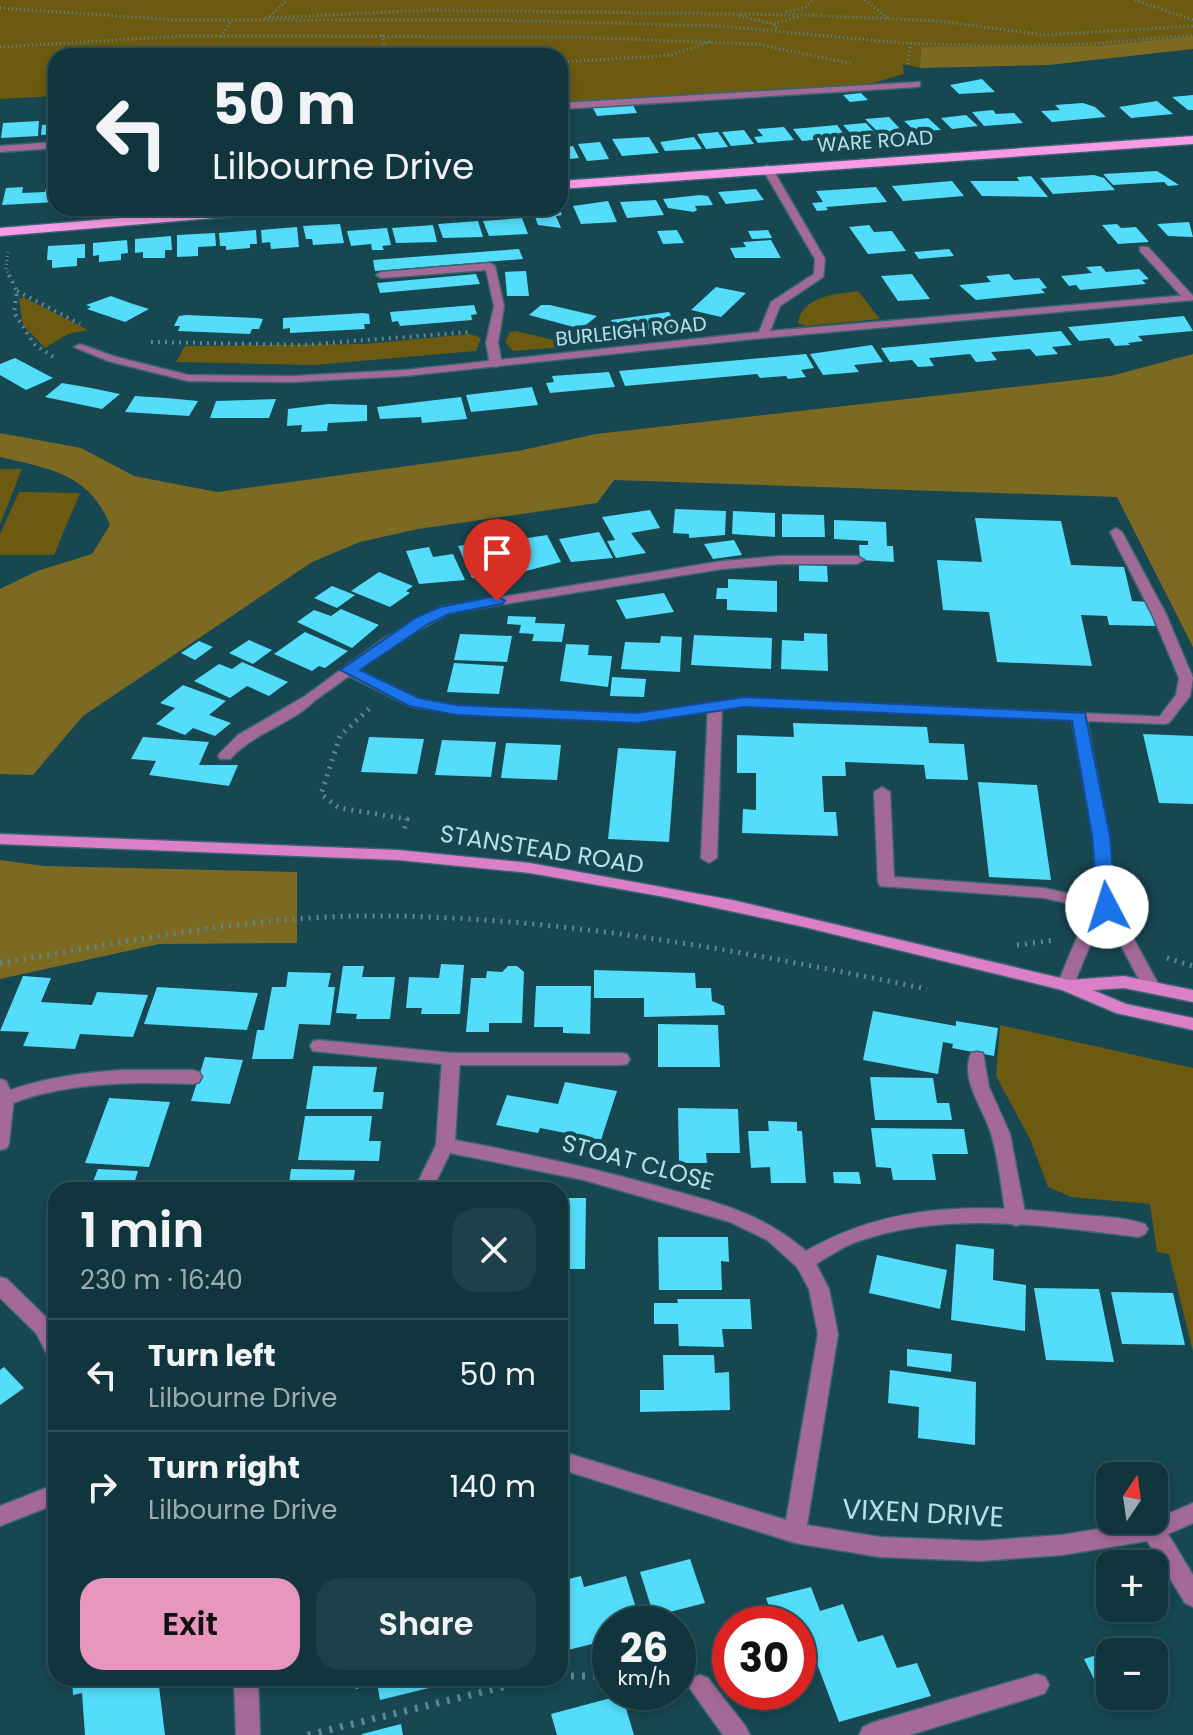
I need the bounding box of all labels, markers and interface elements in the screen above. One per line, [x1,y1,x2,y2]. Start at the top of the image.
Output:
text: 50 m [212,65,356,144]
icon: left [80,80,184,184]
street label: WARE ROAD [816,123,934,159]
text: Lilbourne Drive [212,141,474,192]
street label: BURLEIGH ROAD [554,309,708,353]
pin [463,519,531,601]
icon: arrive [475,531,519,575]
street label: STANSTEAD ROAD [438,817,646,881]
position arrow [1065,865,1149,949]
street label: STOAT CLOSE [559,1126,717,1198]
text: 1 min [80,1197,204,1264]
button: close [452,1208,536,1292]
text: 230 m · 16:40 [80,1262,243,1298]
text: Turn left [148,1334,276,1377]
icon: left [80,1353,124,1397]
text: 50 m [459,1353,536,1396]
text: Lilbourne Drive [148,1380,337,1416]
text: Turn right [148,1446,300,1489]
north arrow [1096,1462,1168,1534]
map controls [1096,1462,1168,1710]
icon: right [80,1465,124,1509]
text: 140 m [450,1465,536,1508]
street label: VIXEN DRIVE [841,1489,1005,1537]
text: Lilbourne Drive [148,1492,337,1528]
button: + [1096,1550,1168,1622]
button: Exit [80,1578,300,1670]
button: Share [316,1578,536,1670]
speed limit sign: 30 [712,1606,816,1710]
text: 26 [620,1620,668,1676]
button: − [1096,1638,1168,1710]
text: km/h [617,1664,671,1692]

